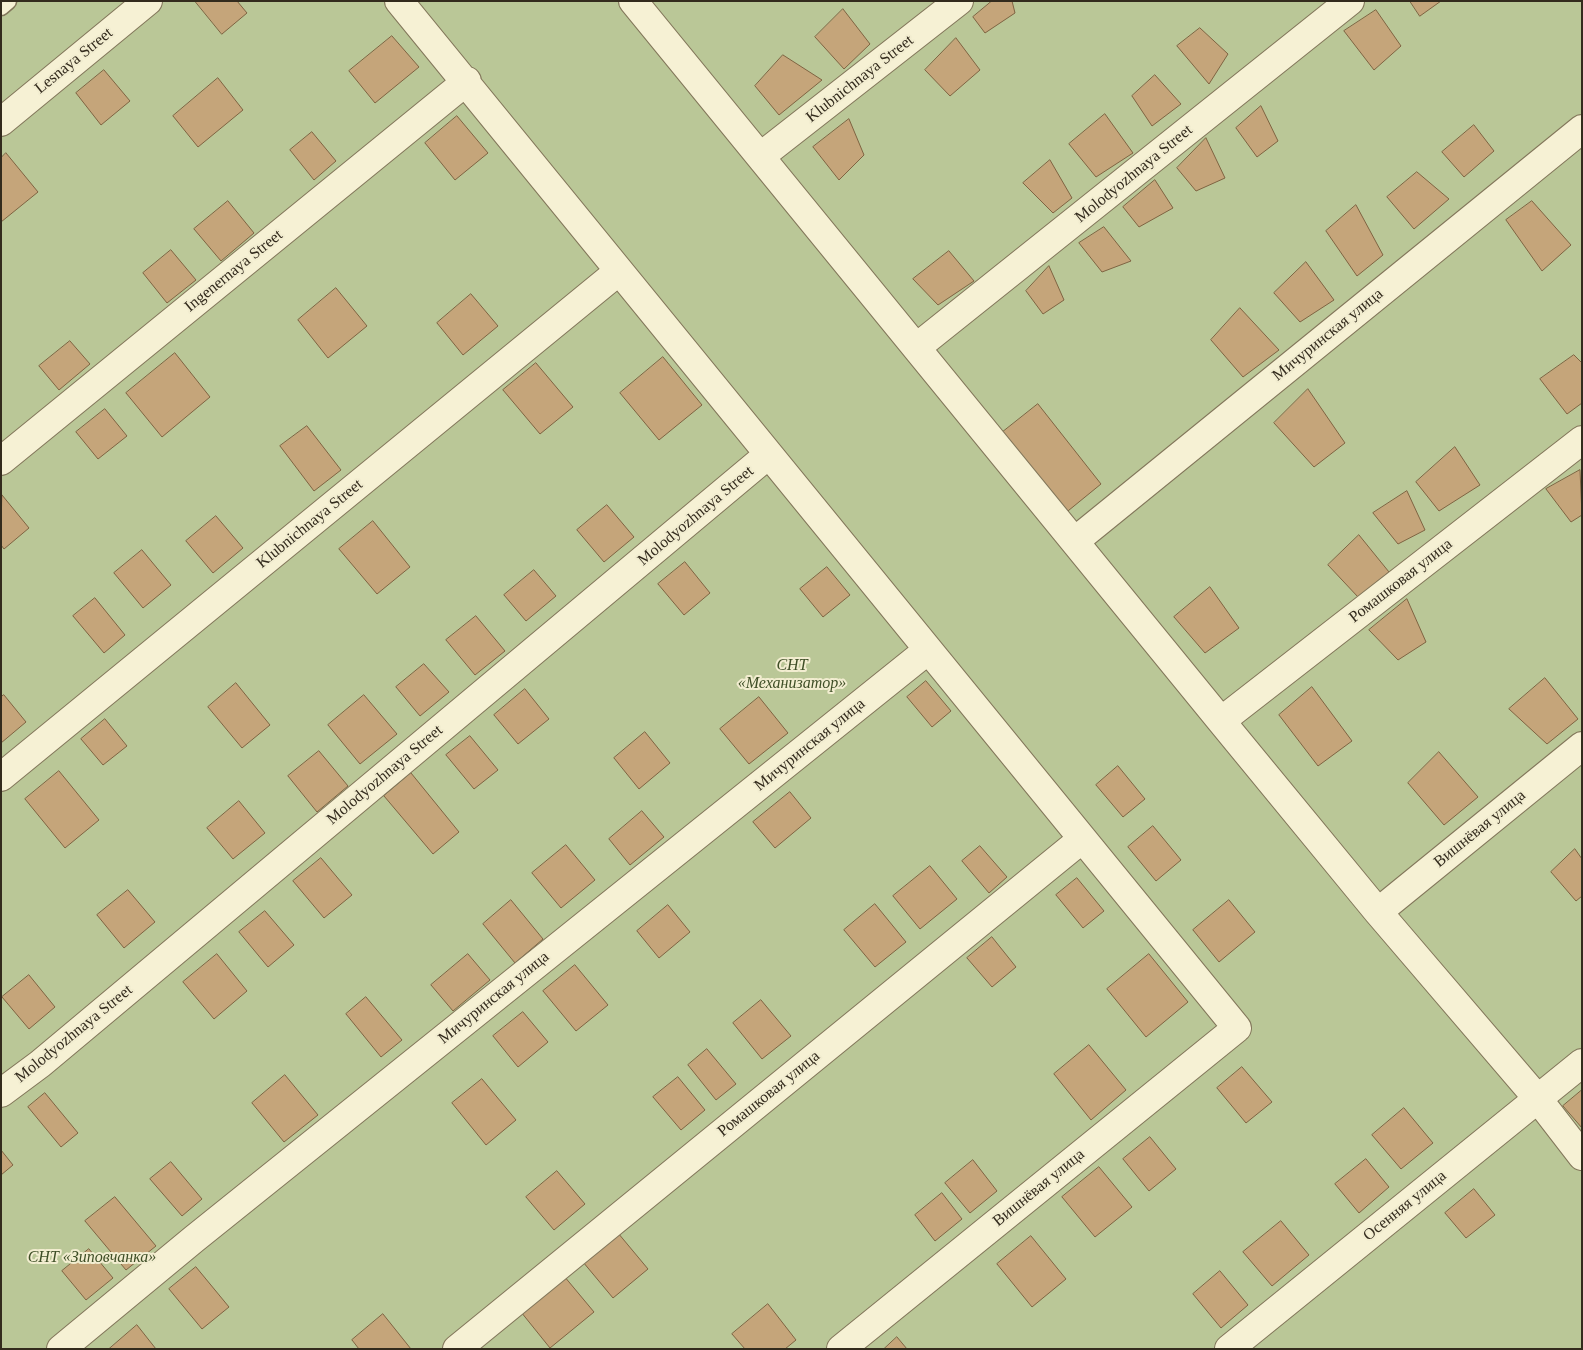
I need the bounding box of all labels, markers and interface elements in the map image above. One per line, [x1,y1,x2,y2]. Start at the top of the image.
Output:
street label: Lesnaya Street [31,24,117,98]
street label: Klubnichnaya Street [802,31,918,127]
street label: Molodyozhnaya Street [1072,121,1196,227]
street label: Ingenernaya Street [181,226,287,316]
street label: Мичуринская улица [1269,285,1387,385]
street label: Molodyozhnaya Street [634,462,758,570]
street label: Klubnichnaya Street [253,475,367,573]
street label: Ромашковая улица [1345,535,1457,627]
park label: СНТ «Механизатор» [738,656,846,694]
street label: Мичуринская улица [751,695,869,795]
street label: Molodyozhnaya Street [323,721,447,829]
street label: Вишнёвая улица [1430,786,1530,872]
street label: Мичуринская улица [435,948,553,1048]
street label: Molodyozhnaya Street [12,981,136,1087]
street label: Ромашковая улица [714,1047,824,1141]
street label: Вишнёвая улица [989,1145,1089,1231]
street label: Осенняя улица [1360,1167,1450,1245]
park label: СНТ «Зиповчанка» [28,1248,156,1268]

